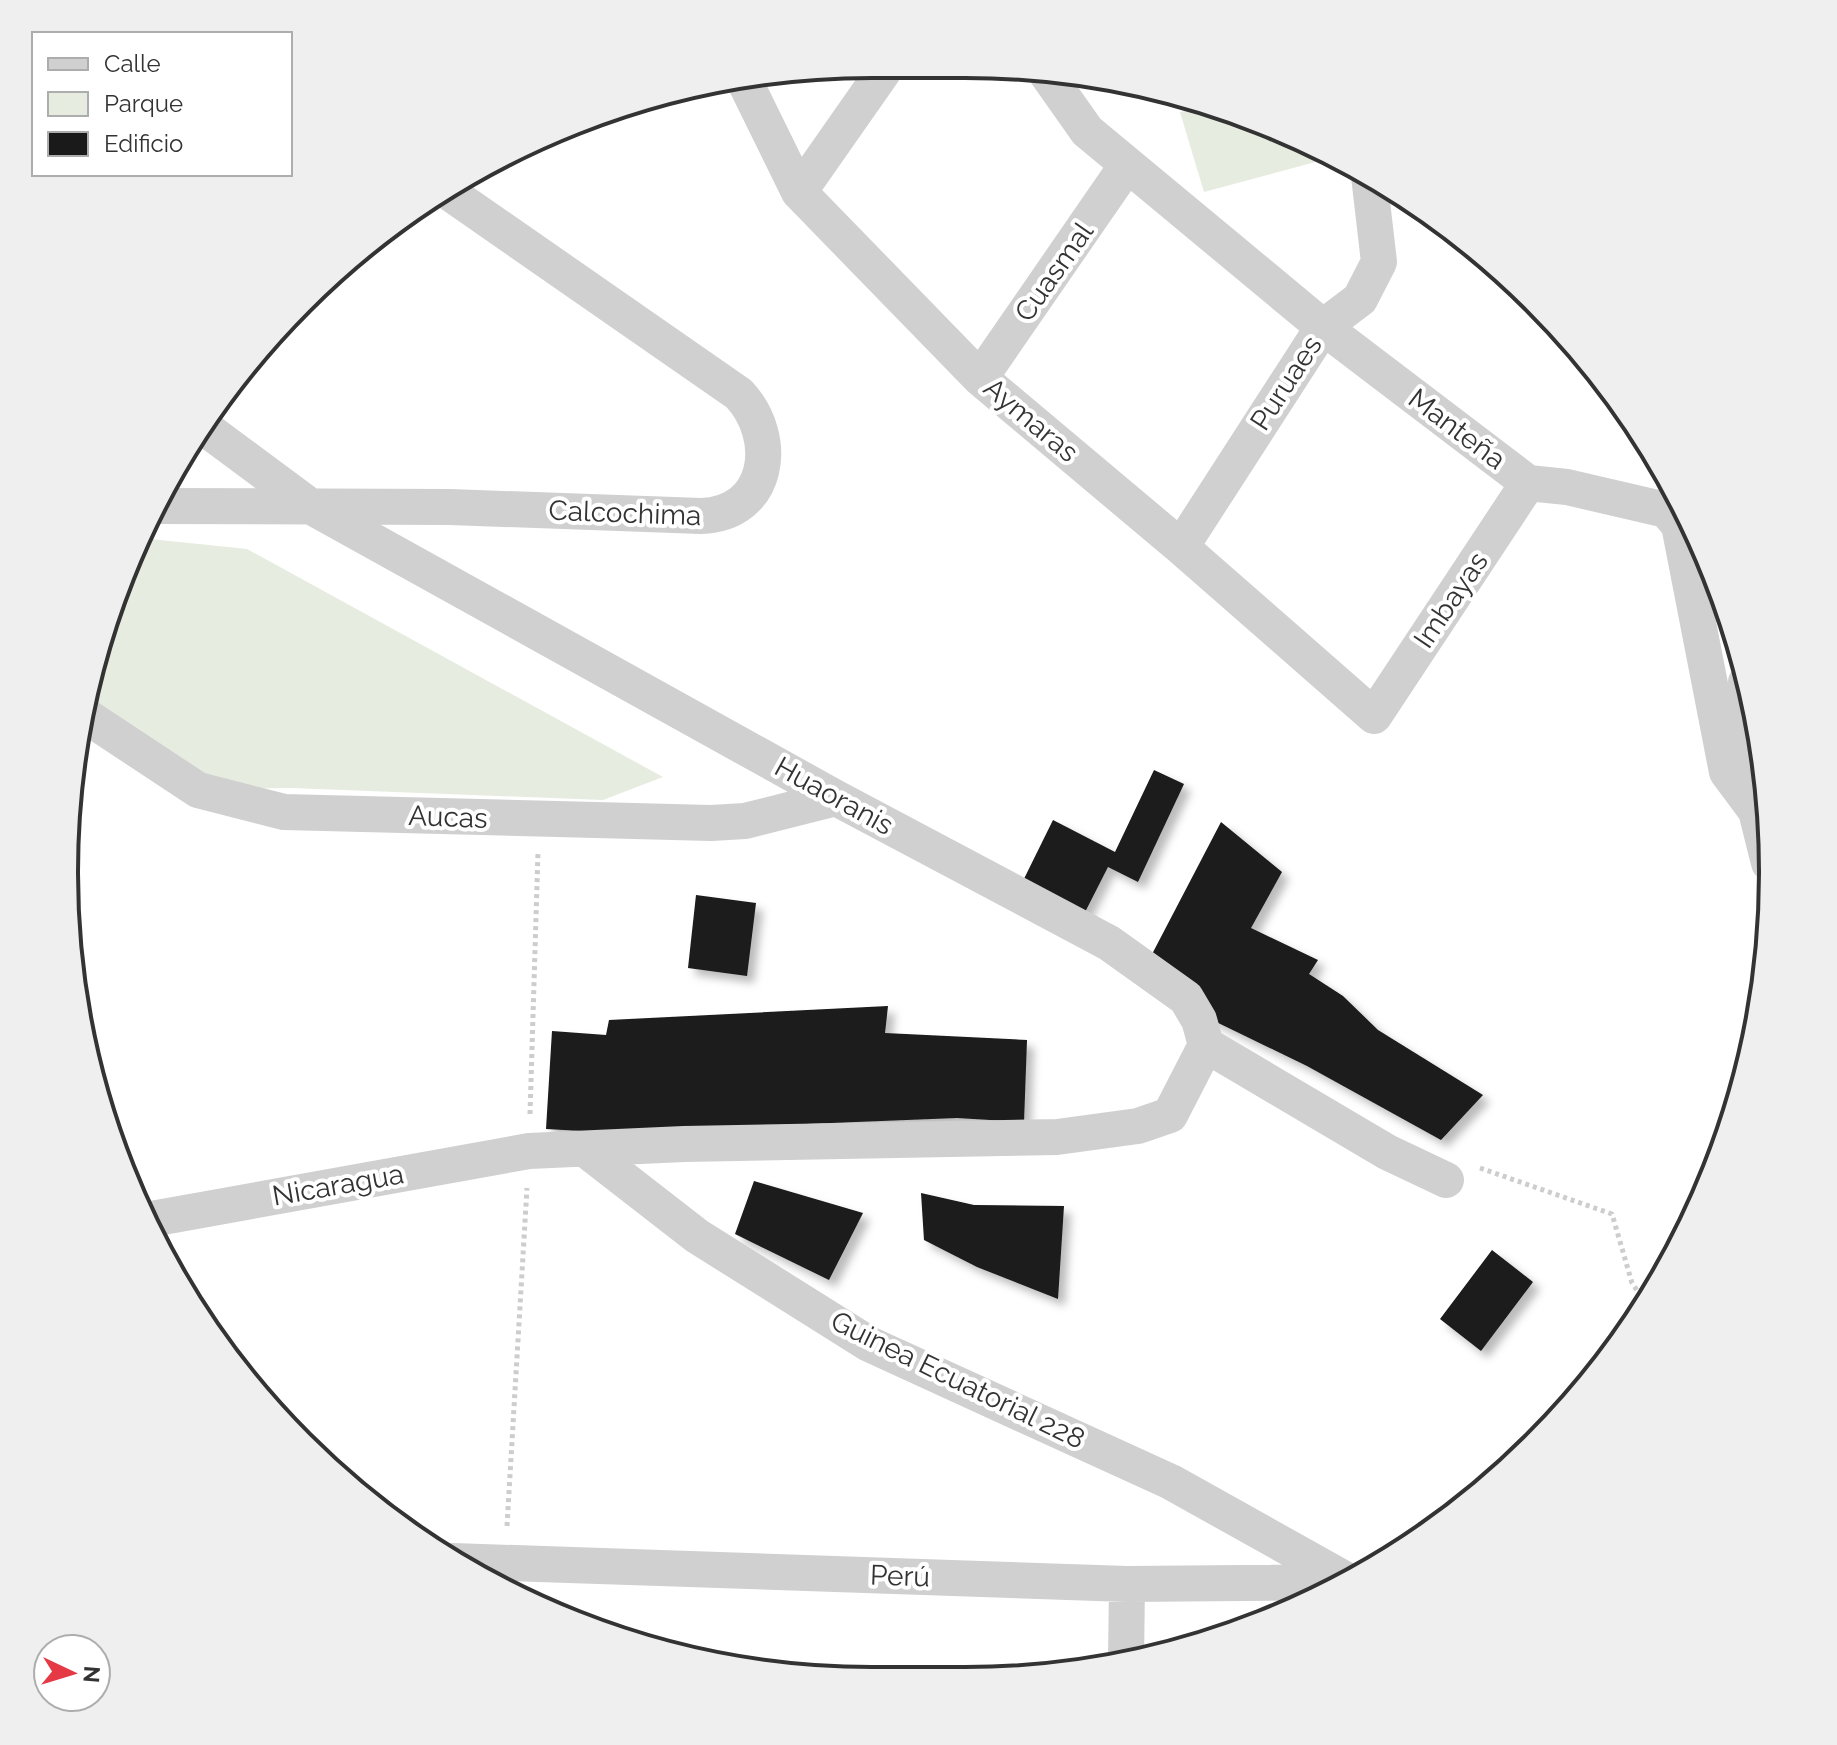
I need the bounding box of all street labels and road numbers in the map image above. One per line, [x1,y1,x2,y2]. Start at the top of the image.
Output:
street label: Cuasmal [1008,216,1100,328]
street label: Puruaes [1243,330,1329,436]
street label: Aymaras [977,371,1085,469]
street label: Manteña [1402,382,1512,476]
street label: Calcochima [548,494,702,532]
street label: Imbayas [1407,546,1495,654]
street label: Huaoranis [769,750,899,842]
street label: Aucas [408,799,488,835]
street label: Nicaragua [270,1157,406,1213]
street label: Guinea Ecuatorial 228 [826,1304,1090,1456]
street label: Perú [869,1558,931,1594]

